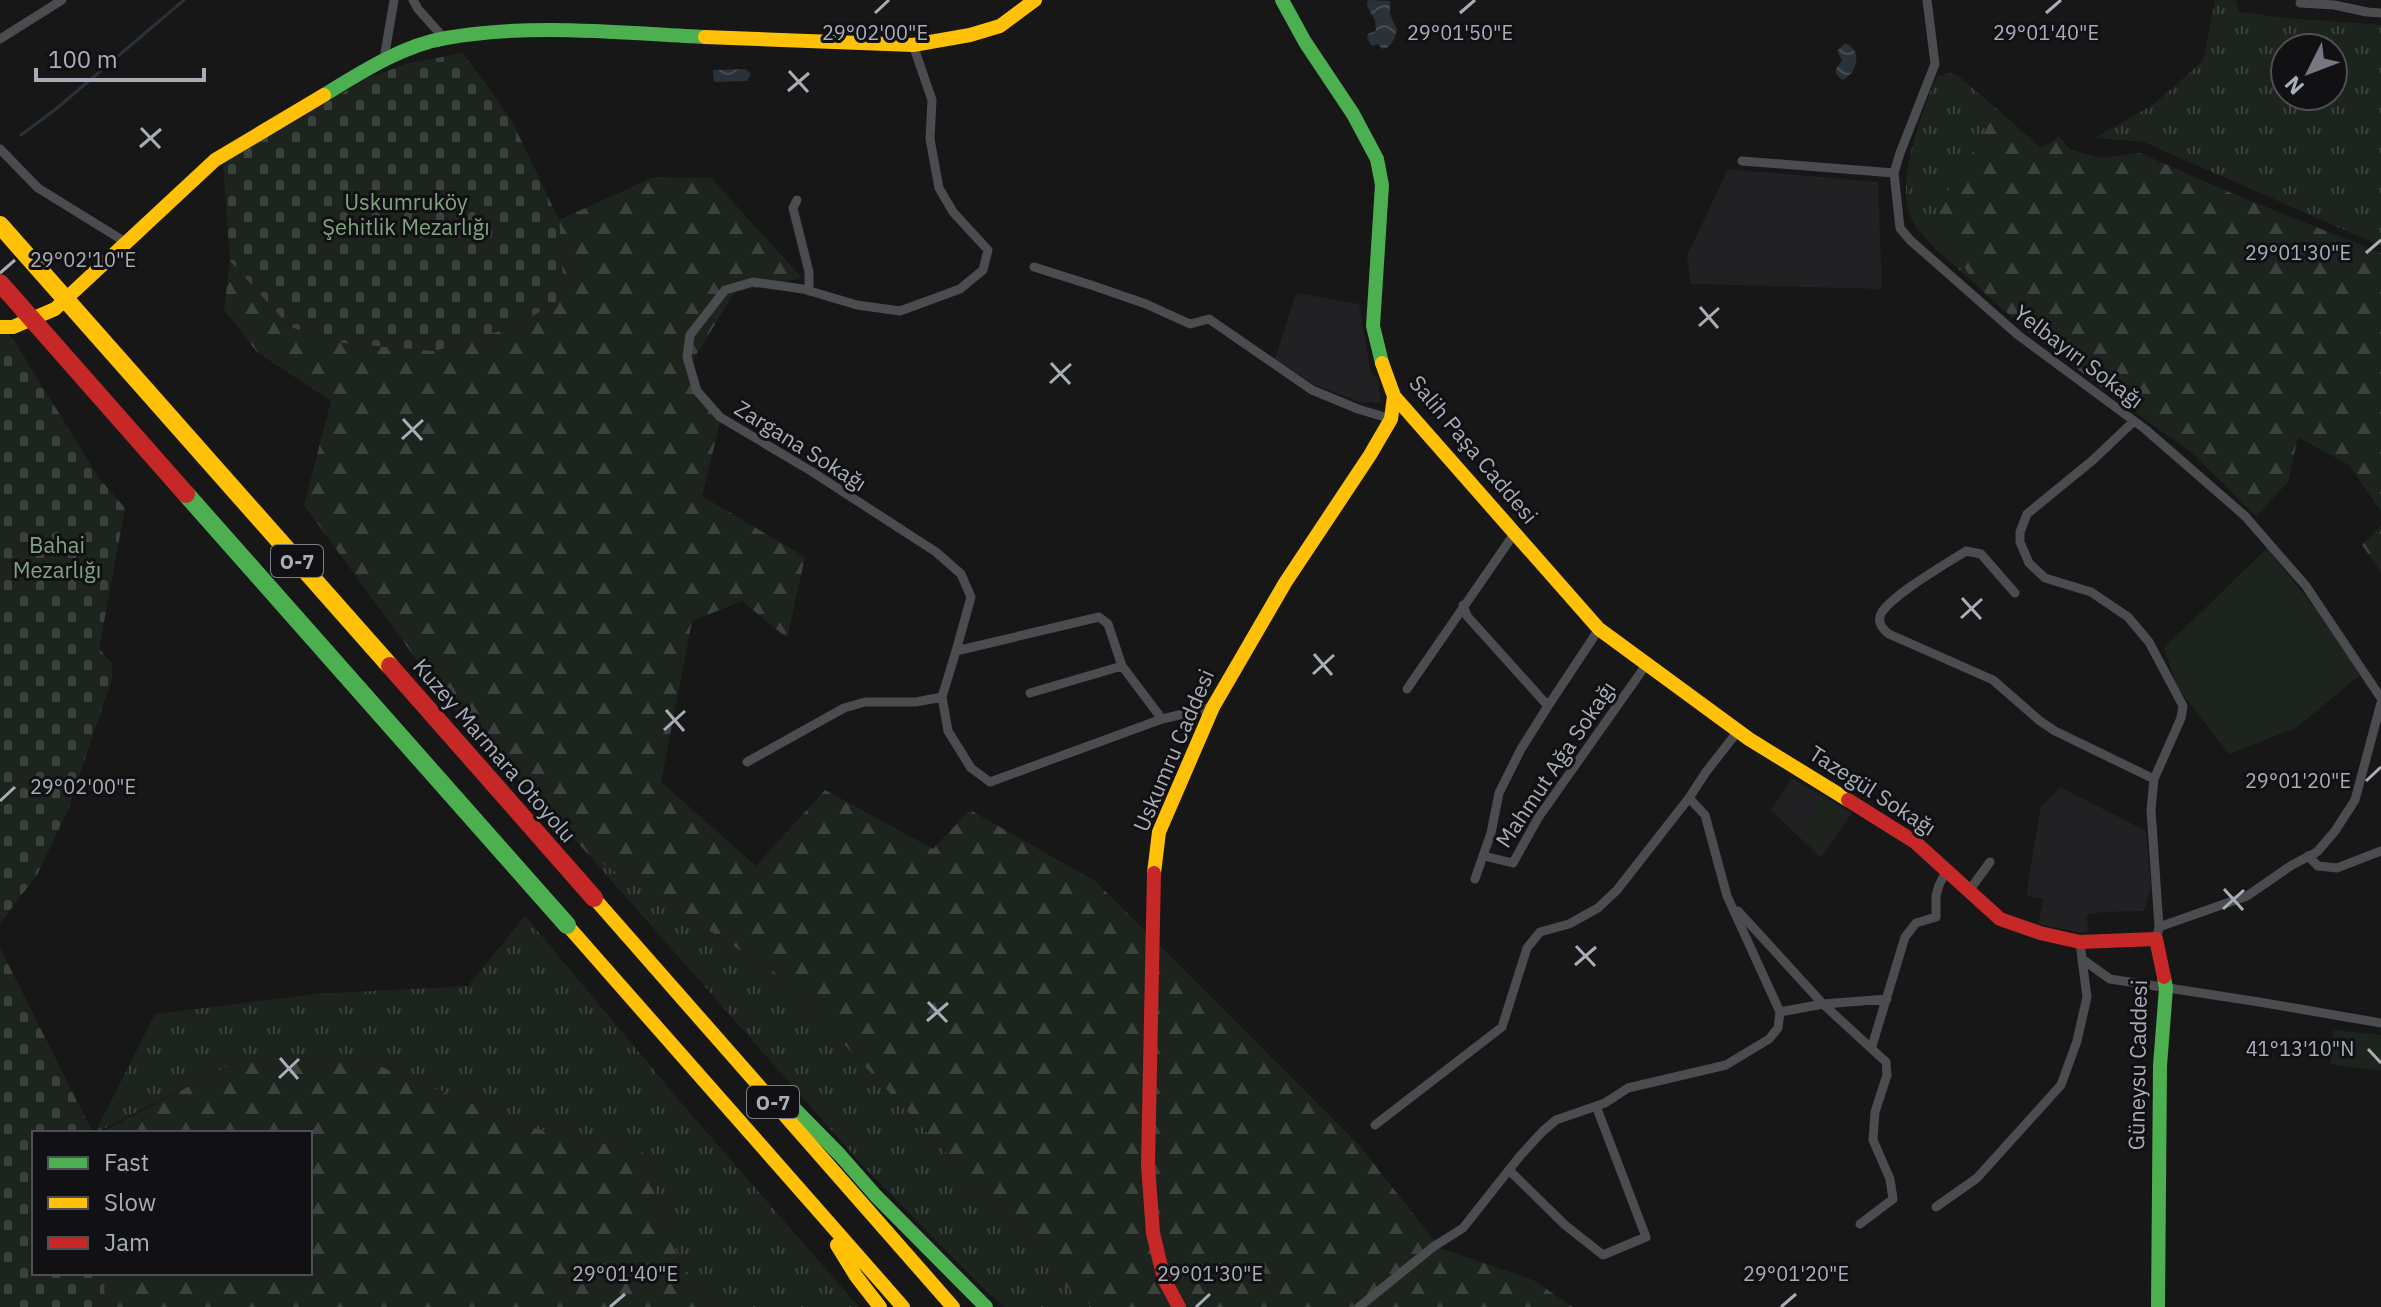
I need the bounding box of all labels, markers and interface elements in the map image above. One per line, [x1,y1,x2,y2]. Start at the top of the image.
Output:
text: 29°02'00"E [822,19,928,46]
text: 29°01'50"E [1407,19,1513,46]
text: 29°01'40"E [1993,19,2099,46]
scale bar [36,32,204,82]
north arrow [2269,32,2349,112]
text: 100 m [48,43,118,75]
text: N [2278,70,2310,101]
park label: Uskumruköy Şehitlik Mezarlığı [322,187,490,241]
text: 29°01'30"E [2245,239,2351,266]
text: 29°02'10"E [30,246,136,273]
street label: Yelbayırı Sokağı [2008,298,2150,414]
street label: Salih Paşa Caddesi [1403,369,1545,529]
street label: Zargana Sokağı [730,393,872,497]
park label: Bahai Mezarlığı [13,530,101,584]
road number: O-7 [271,545,323,577]
street label: Kuzey Marmara Otoyolu [407,652,583,848]
street label: Uskumru Caddesi [1126,664,1220,836]
street label: Mahmut Ağa Sokağı [1488,675,1622,853]
street label: Tazegül Sokağı [1804,738,1942,842]
text: 29°01'20"E [2245,767,2351,794]
text: 29°02'00"E [30,773,136,800]
street label: Güneysu Caddesi [2121,979,2153,1151]
text: 41°13'10"N [2246,1035,2354,1062]
road number: O-7 [747,1086,799,1118]
legend [32,1131,312,1275]
text: Fast [104,1146,149,1178]
text: Slow [104,1186,156,1218]
text: Jam [104,1226,150,1258]
text: 29°01'40"E [572,1260,678,1287]
text: 29°01'30"E [1157,1260,1263,1287]
text: 29°01'20"E [1743,1260,1849,1287]

